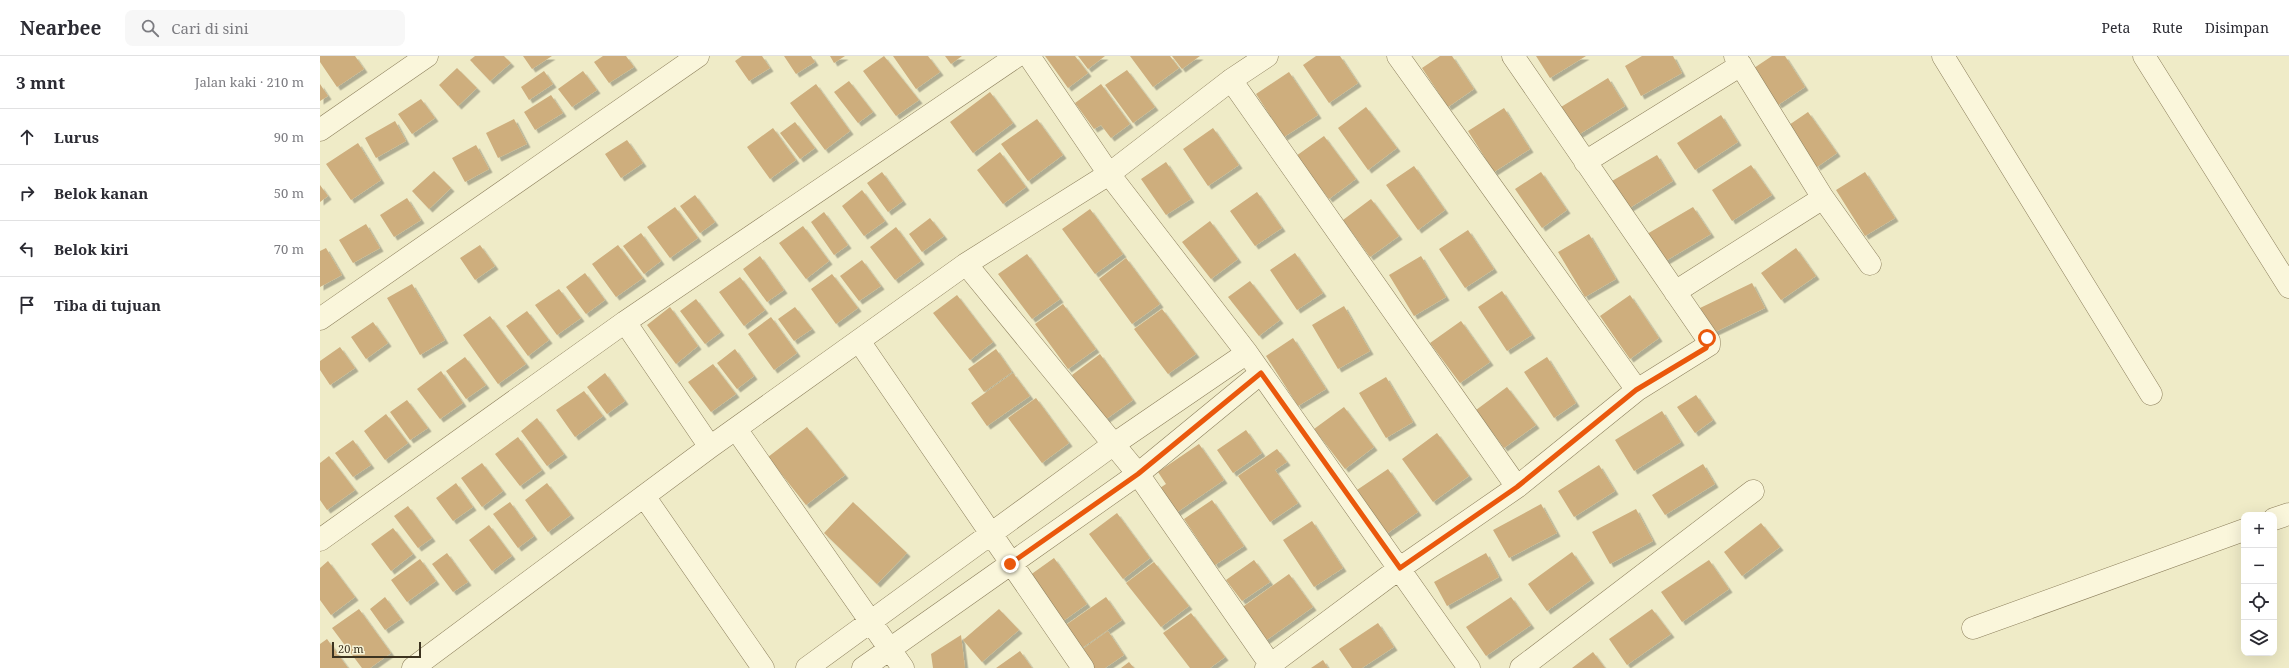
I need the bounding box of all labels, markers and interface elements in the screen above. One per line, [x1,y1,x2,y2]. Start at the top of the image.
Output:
search box [125,10,405,46]
text: Nearbee [20,15,101,41]
icon: search [139,17,161,39]
text: Cari di sini [171,18,249,38]
text: Peta [2102,18,2130,37]
text: Rute [2152,18,2183,37]
text: Disimpan [2205,18,2269,37]
text: 3 mnt [16,71,65,94]
text: Jalan kaki · 210 m [195,73,304,91]
icon: ahead [16,126,38,148]
text: Lurus [54,127,99,147]
text: 90 m [274,128,304,146]
icon: right [16,182,38,204]
text: Belok kanan [54,183,148,203]
text: 50 m [274,184,304,202]
icon: left [16,238,38,260]
text: Belok kiri [54,239,129,259]
text: 70 m [274,240,304,258]
icon: arrive [16,294,38,316]
text: Tiba di tujuan [54,295,161,315]
route start [1698,329,1716,347]
map controls [2241,512,2277,656]
button: + [2241,512,2277,548]
button: − [2241,548,2277,584]
route end [1001,555,1019,573]
button: locate [2241,584,2277,620]
button: layers [2241,620,2277,656]
scale bar [332,640,421,659]
text: 20 m [338,641,364,656]

